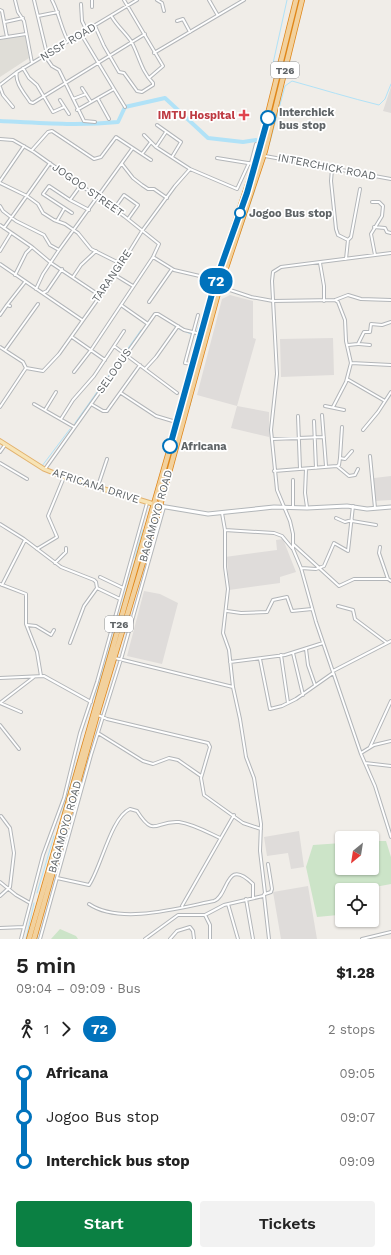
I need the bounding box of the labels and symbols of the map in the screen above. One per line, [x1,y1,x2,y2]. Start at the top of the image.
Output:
street label: NSSF ROAD [38,20,98,64]
road number: T26 [271,62,299,78]
place label: Interchick bus stop [279,106,335,132]
place label: IMTU Hospital [158,109,235,122]
marker: IMTU Hospital [238,109,250,121]
marker: Interchick bus stop [260,110,276,126]
street label: INTERCHICK ROAD [277,151,377,183]
street label: JOGOO STREET [50,161,126,220]
marker: Jogoo Bus stop [234,207,246,219]
place label: Jogoo Bus stop [249,207,332,220]
street label: TARANGIRE [90,247,134,305]
line badge: 72 [198,268,234,294]
street label: SELOOUS [94,346,134,396]
marker: Africana [162,438,178,454]
place label: Africana [181,440,227,453]
street label: AFRICANA DRIVE [51,466,141,506]
street label: BAGAMOYO ROAD [137,468,175,564]
road number: T26 [105,616,133,632]
street label: BAGAMOYO ROAD [46,779,84,875]
north arrow [335,831,379,875]

